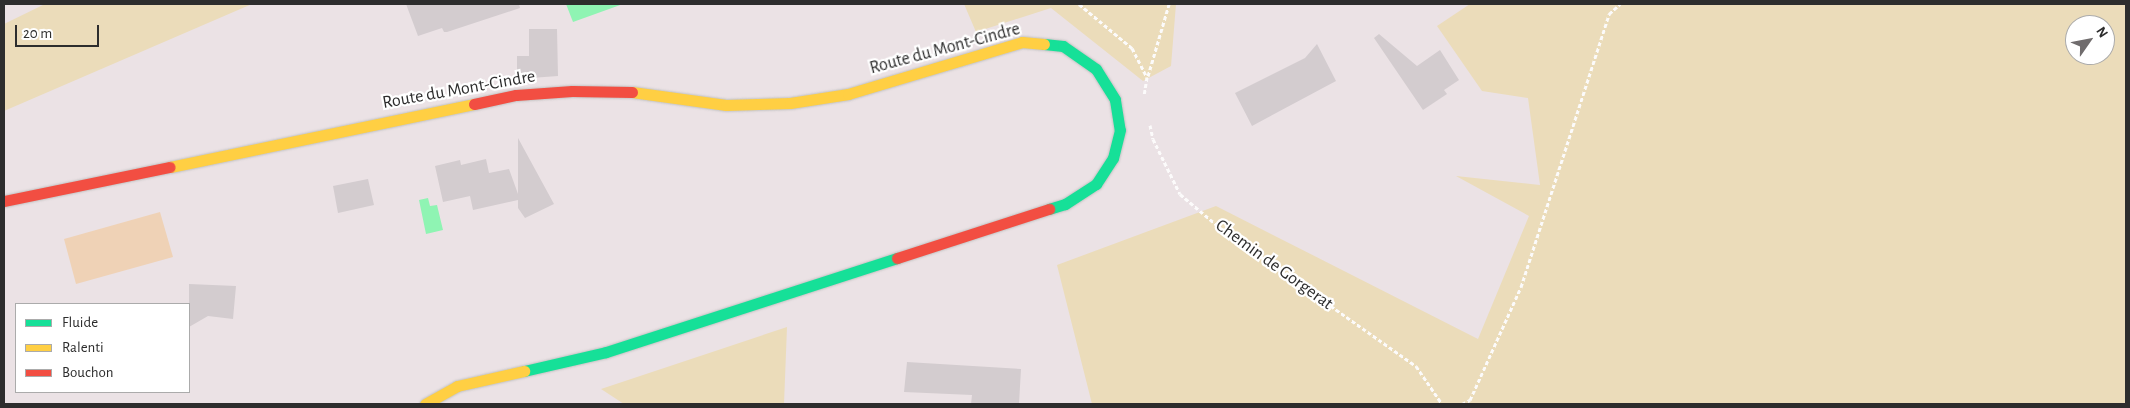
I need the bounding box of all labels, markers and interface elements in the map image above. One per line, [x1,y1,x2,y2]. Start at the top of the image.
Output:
scale bar [18,15,101,47]
north arrow [2065,15,2115,65]
street label: Route du Mont-Cindre [867,19,1023,79]
text: N [2093,24,2110,40]
text: 20 m [23,26,52,41]
street label: Route du Mont-Cindre [381,66,537,114]
street label: Chemin de Gorgerat [1211,215,1337,315]
legend [15,303,190,393]
text: Fluide [62,315,98,330]
text: Ralenti [62,340,104,355]
text: Bouchon [62,365,113,380]

